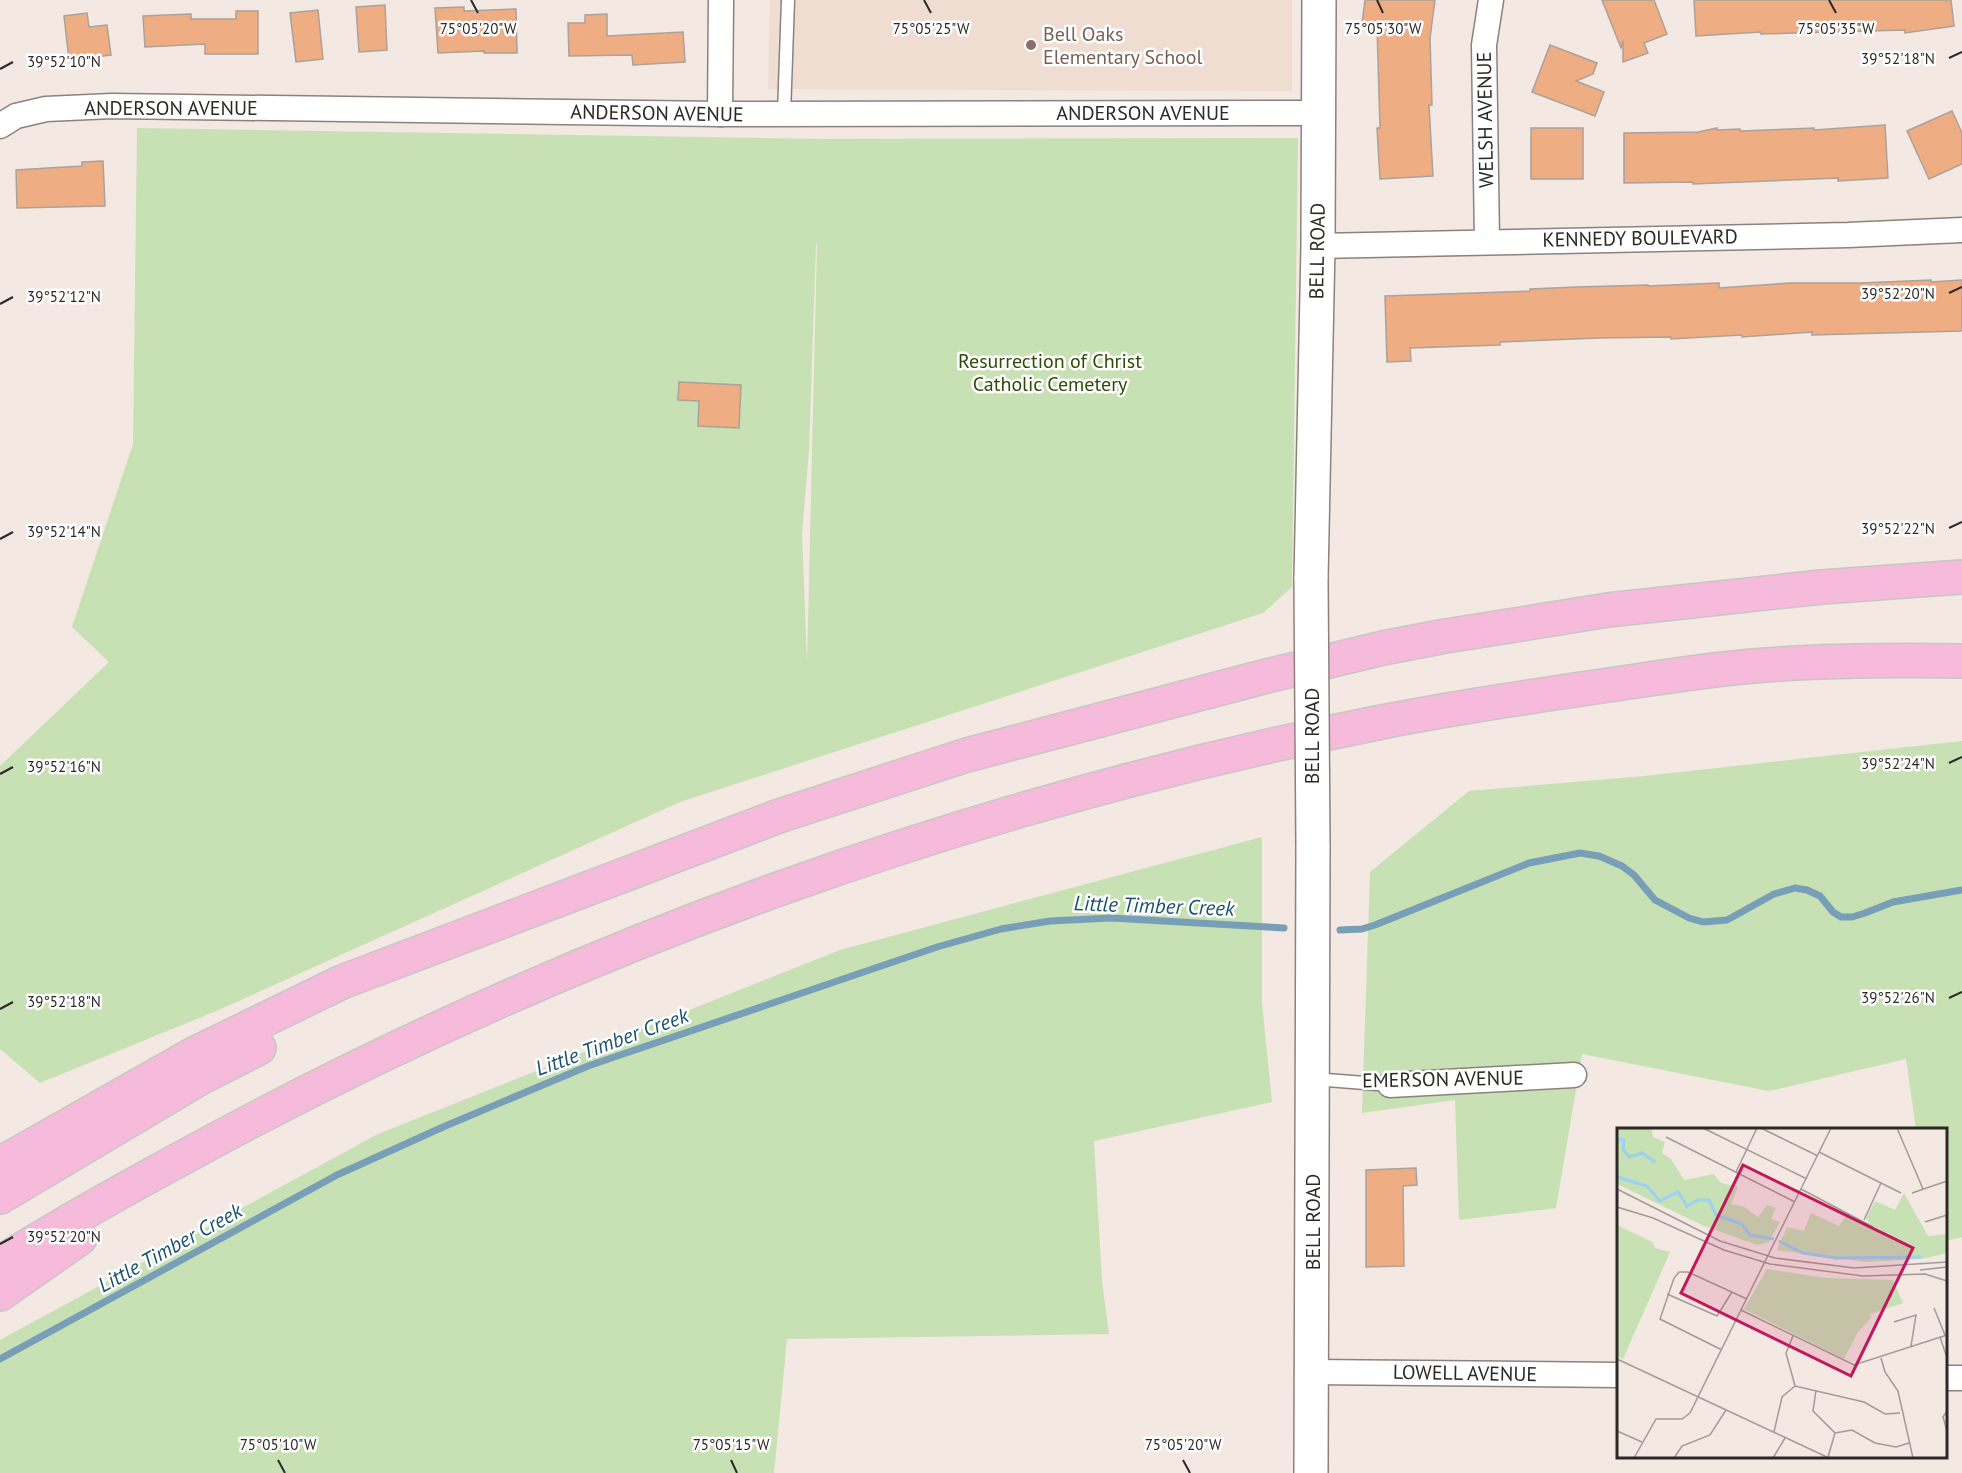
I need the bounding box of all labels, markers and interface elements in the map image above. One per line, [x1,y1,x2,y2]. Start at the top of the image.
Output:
text: 75°05'20"W [440,19,517,38]
text: 75°05'25"W [893,19,970,38]
text: 75°05'30"W [1345,19,1422,38]
text: 75°05'35"W [1798,19,1875,38]
place label: Bell Oaks Elementary School [1043,21,1203,70]
marker: Bell Oaks Elementary School [1024,38,1038,52]
text: 39°52'18"N [1861,49,1935,68]
text: 39°52'10"N [27,52,101,71]
street label: WELSH AVENUE [1471,52,1499,188]
street label: ANDERSON AVENUE [84,95,258,121]
street label: ANDERSON AVENUE [570,98,744,128]
street label: ANDERSON AVENUE [1056,100,1230,126]
street label: BELL ROAD [1303,202,1331,300]
street label: KENNEDY BOULEVARD [1542,223,1738,253]
text: 39°52'20"N [1861,284,1935,303]
text: 39°52'12"N [27,287,101,306]
park label: Resurrection of Christ Catholic Cemetery [958,348,1142,397]
text: 39°52'22"N [1861,519,1935,538]
text: 39°52'14"N [27,522,101,541]
street label: BELL ROAD [1299,688,1325,784]
text: 39°52'24"N [1861,754,1935,773]
text: 39°52'16"N [27,757,101,776]
water label: Little Timber Creek [1073,889,1236,922]
text: 39°52'26"N [1861,988,1935,1007]
text: 39°52'18"N [27,992,101,1011]
water label: Little Timber Creek [532,1001,693,1082]
street label: EMERSON AVENUE [1362,1065,1524,1093]
inset map [1617,1128,1947,1458]
street label: BELL ROAD [1300,1174,1326,1270]
water label: Little Timber Creek [93,1196,248,1298]
text: 39°52'20"N [27,1227,101,1246]
street label: LOWELL AVENUE [1393,1359,1537,1387]
text: 75°05'10"W [240,1435,317,1454]
text: 75°05'15"W [693,1435,770,1454]
text: 75°05'20"W [1145,1435,1222,1454]

